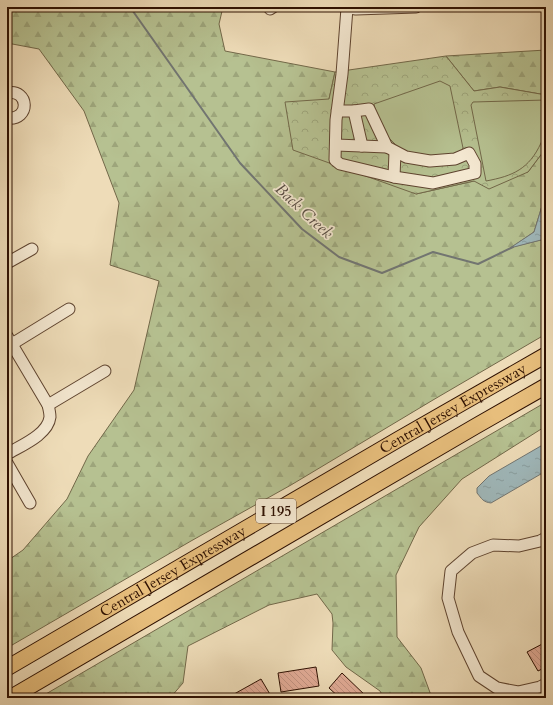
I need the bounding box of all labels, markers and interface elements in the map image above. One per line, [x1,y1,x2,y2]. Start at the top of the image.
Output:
water label: Back Creek [270,178,338,244]
street label: Central Jersey Expressway [376,358,530,458]
road number: I 195 [256,499,296,523]
street label: Central Jersey Expressway [96,521,250,622]

